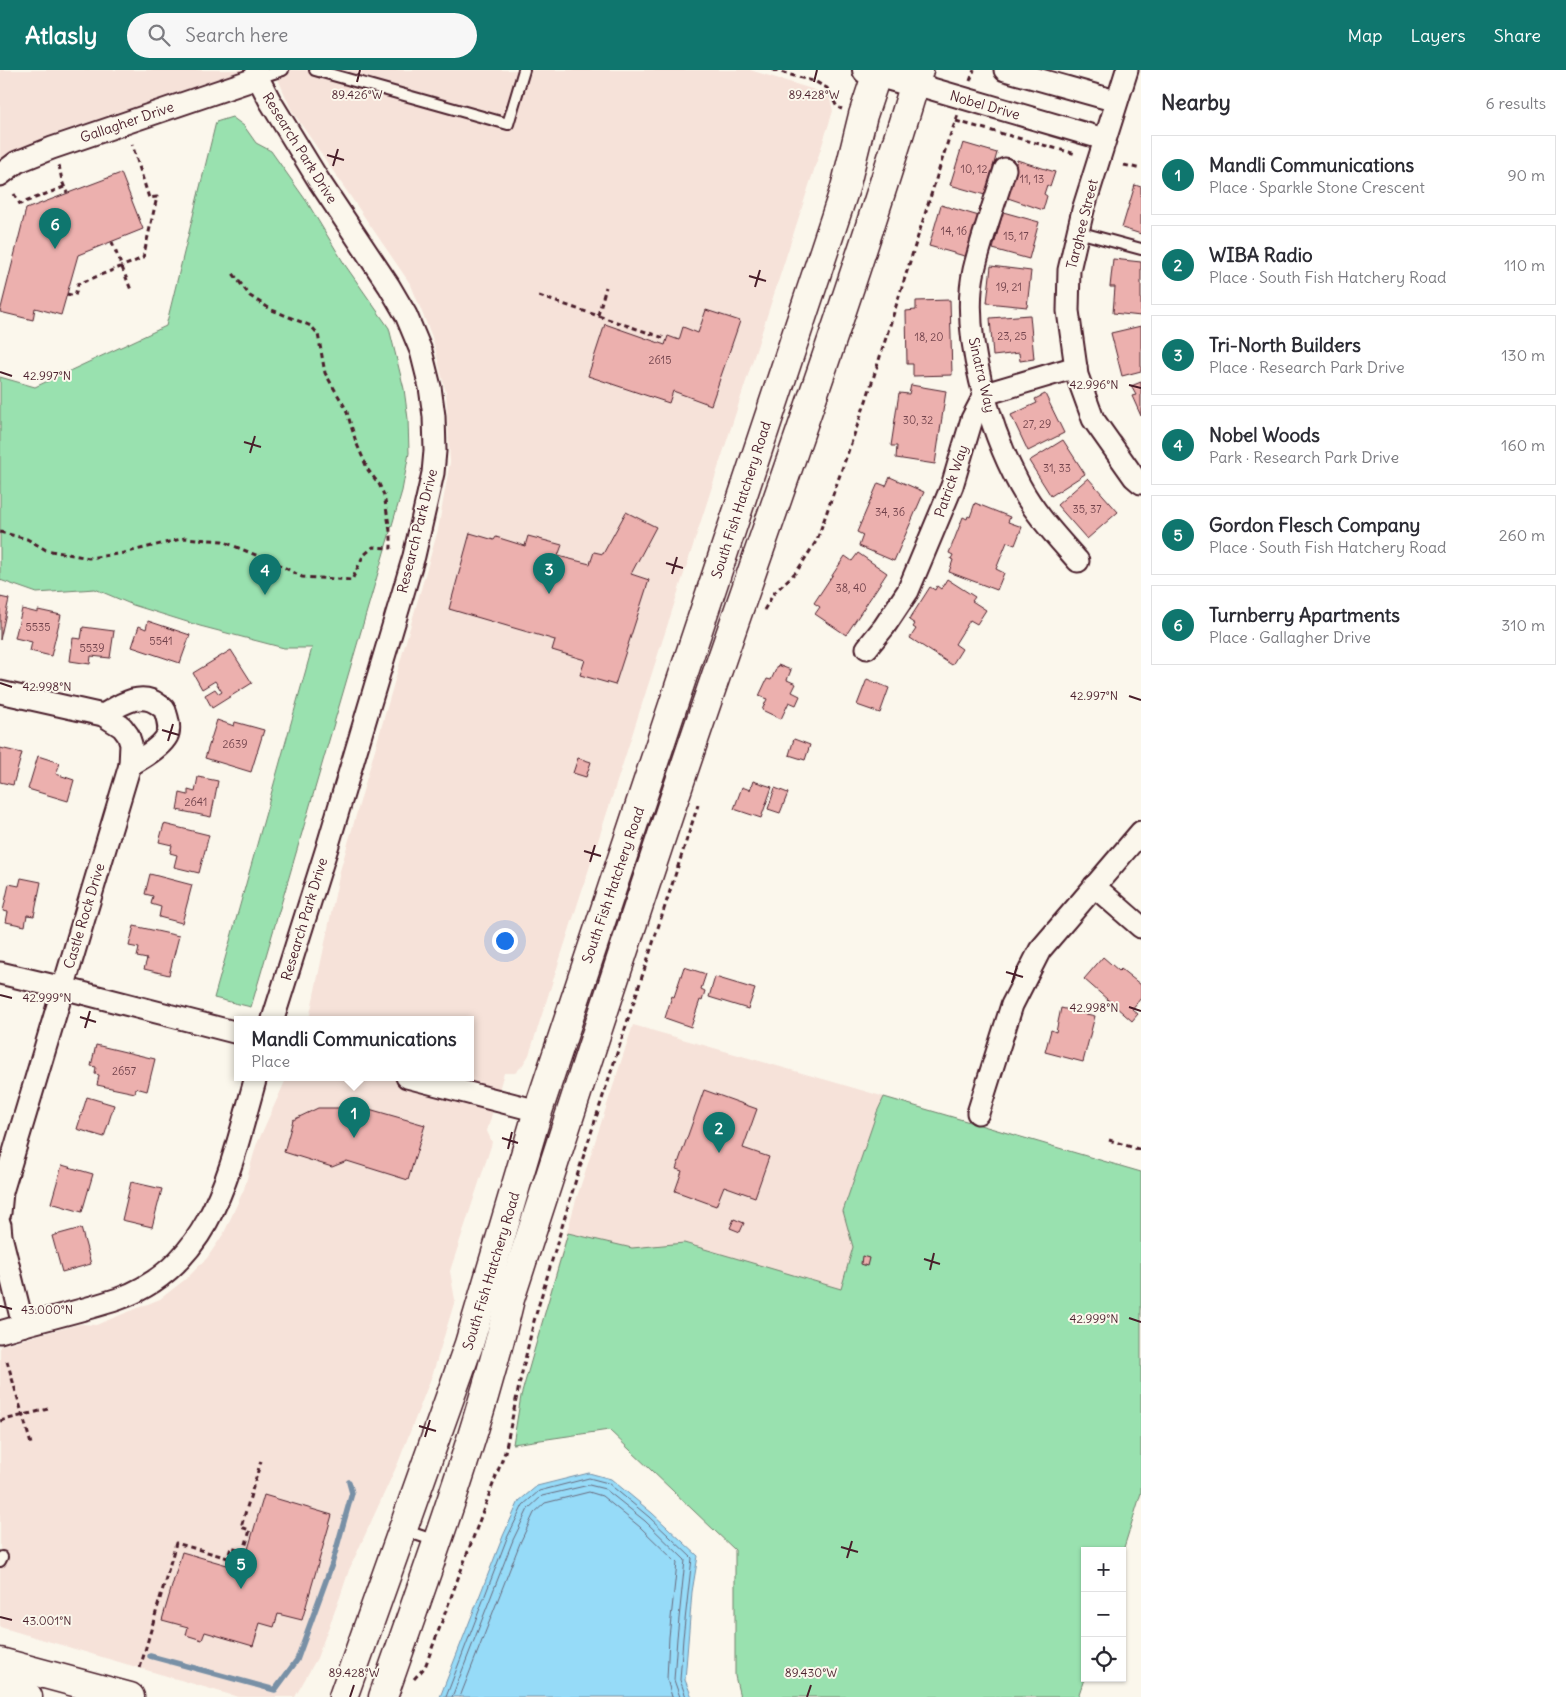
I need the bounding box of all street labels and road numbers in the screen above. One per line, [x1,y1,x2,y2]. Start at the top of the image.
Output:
street label: Nobel Drive [948,86,1022,124]
street label: Research Park Drive [259,89,341,207]
street label: Gallagher Drive [78,98,176,146]
street label: Targhee Street [1062,177,1102,271]
street label: Sinatra Way [965,336,999,414]
street label: South Fish Hatchery Road [707,419,775,581]
street label: Patrick Way [930,442,972,520]
street label: Research Park Drive [393,467,441,595]
street label: South Fish Hatchery Road [578,804,648,966]
street label: Research Park Drive [277,855,331,983]
street label: Castle Rock Drive [59,861,109,971]
street label: South Fish Hatchery Road [458,1190,524,1352]

